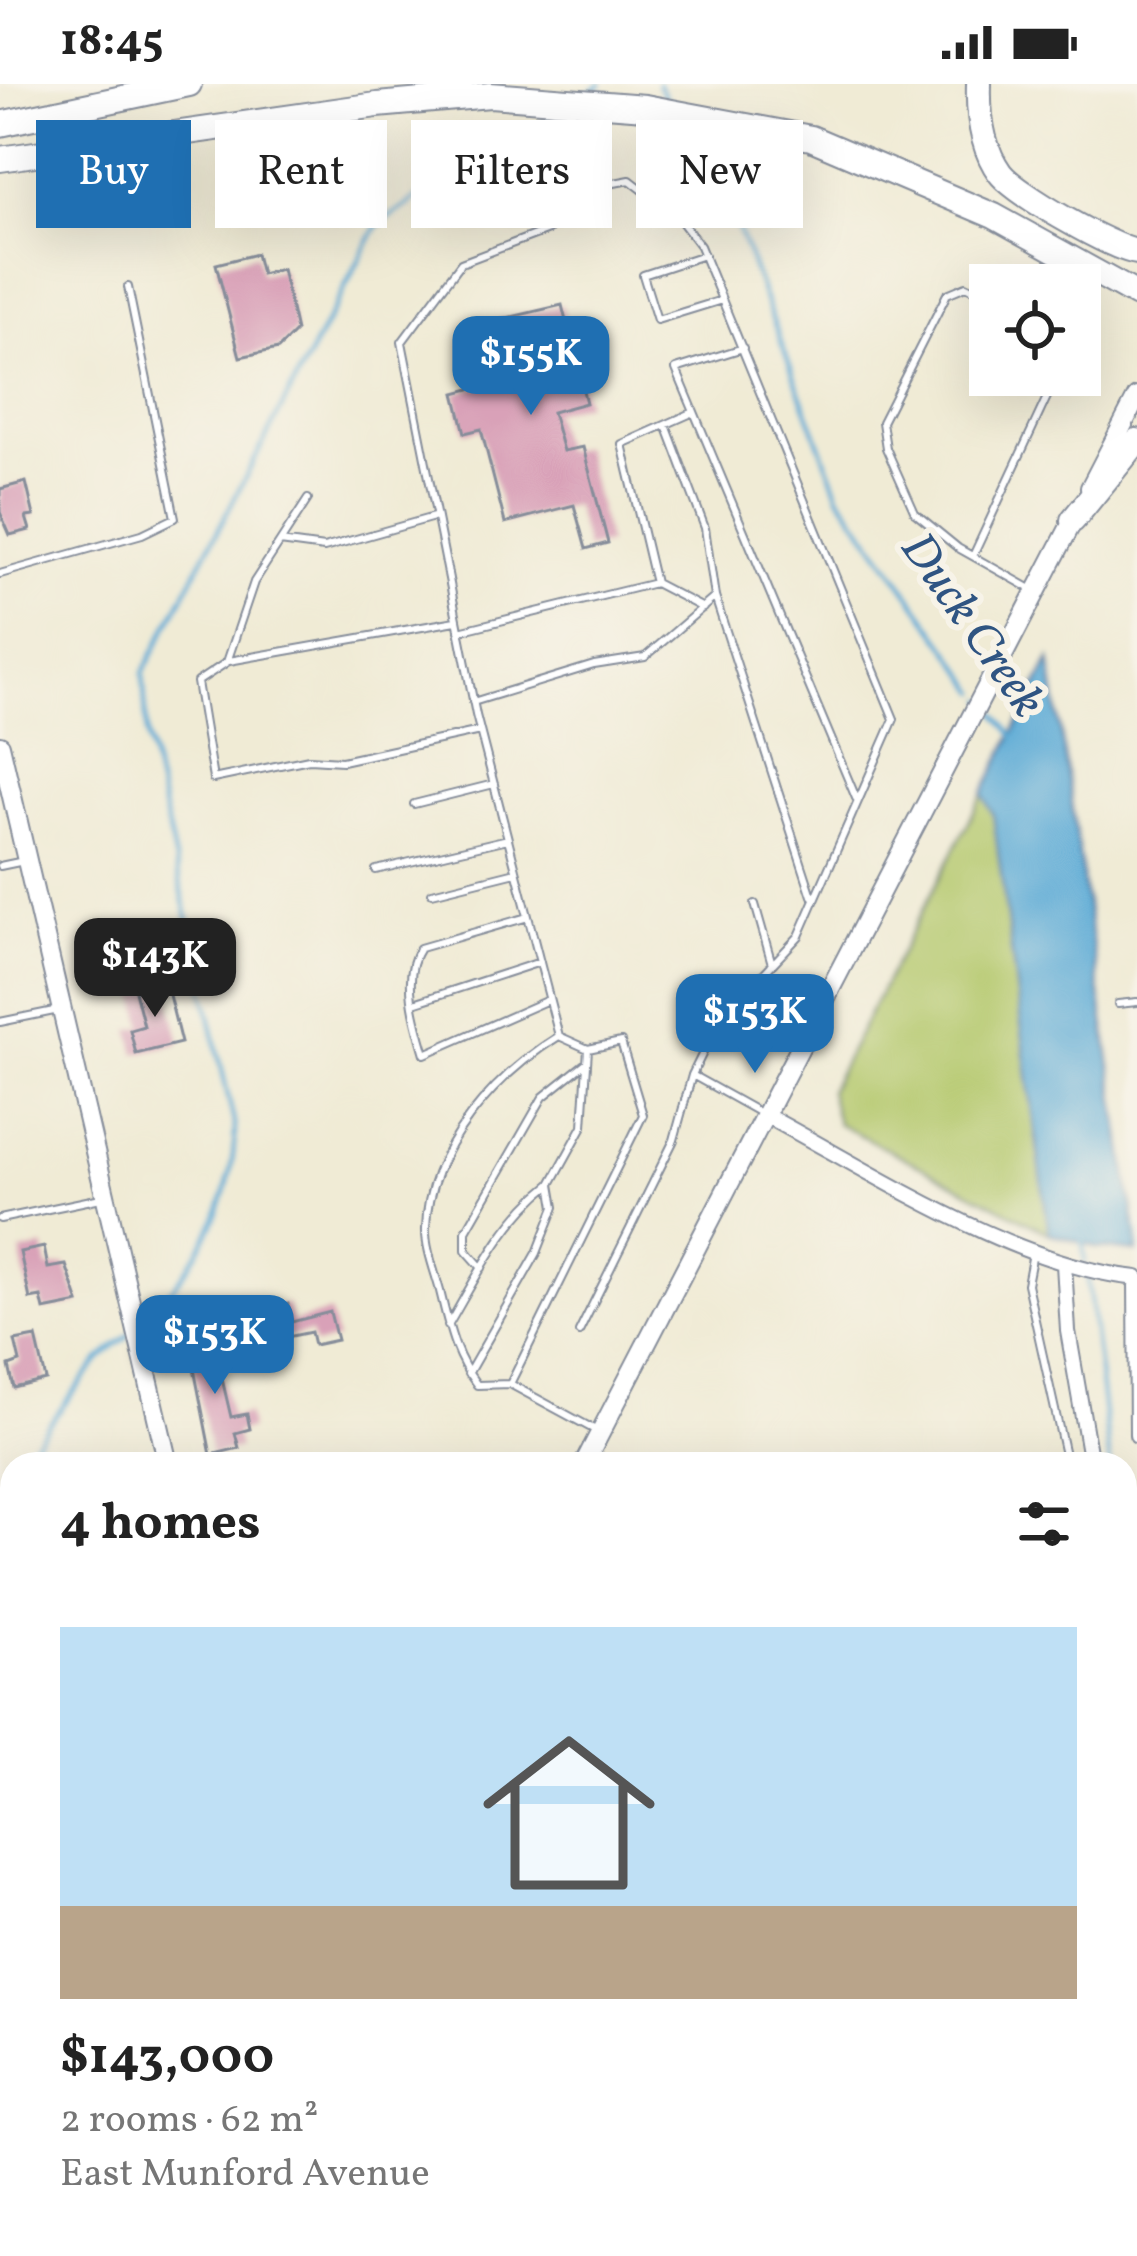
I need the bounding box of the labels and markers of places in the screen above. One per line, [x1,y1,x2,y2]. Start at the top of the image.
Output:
pin: $155K [447,316,615,418]
pin: $143K [71,918,239,1020]
pin: $153K [671,974,839,1076]
pin: $153K [131,1295,299,1397]

